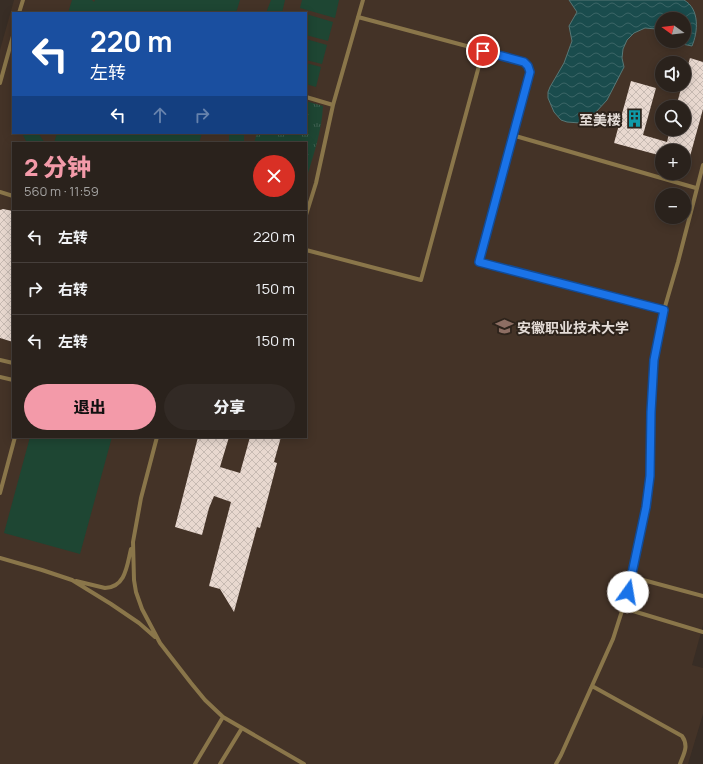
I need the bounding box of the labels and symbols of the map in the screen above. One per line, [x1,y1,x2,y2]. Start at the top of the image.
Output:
north arrow [655,12,691,48]
pin [466,34,500,68]
building icon: 至美楼 [624,109,644,129]
place label: 至美楼 [579,110,621,129]
school or university icon: 安徽职业技术大学 [494,317,514,337]
place label: 安徽职业技术大学 [517,318,629,337]
position arrow [607,571,649,613]

